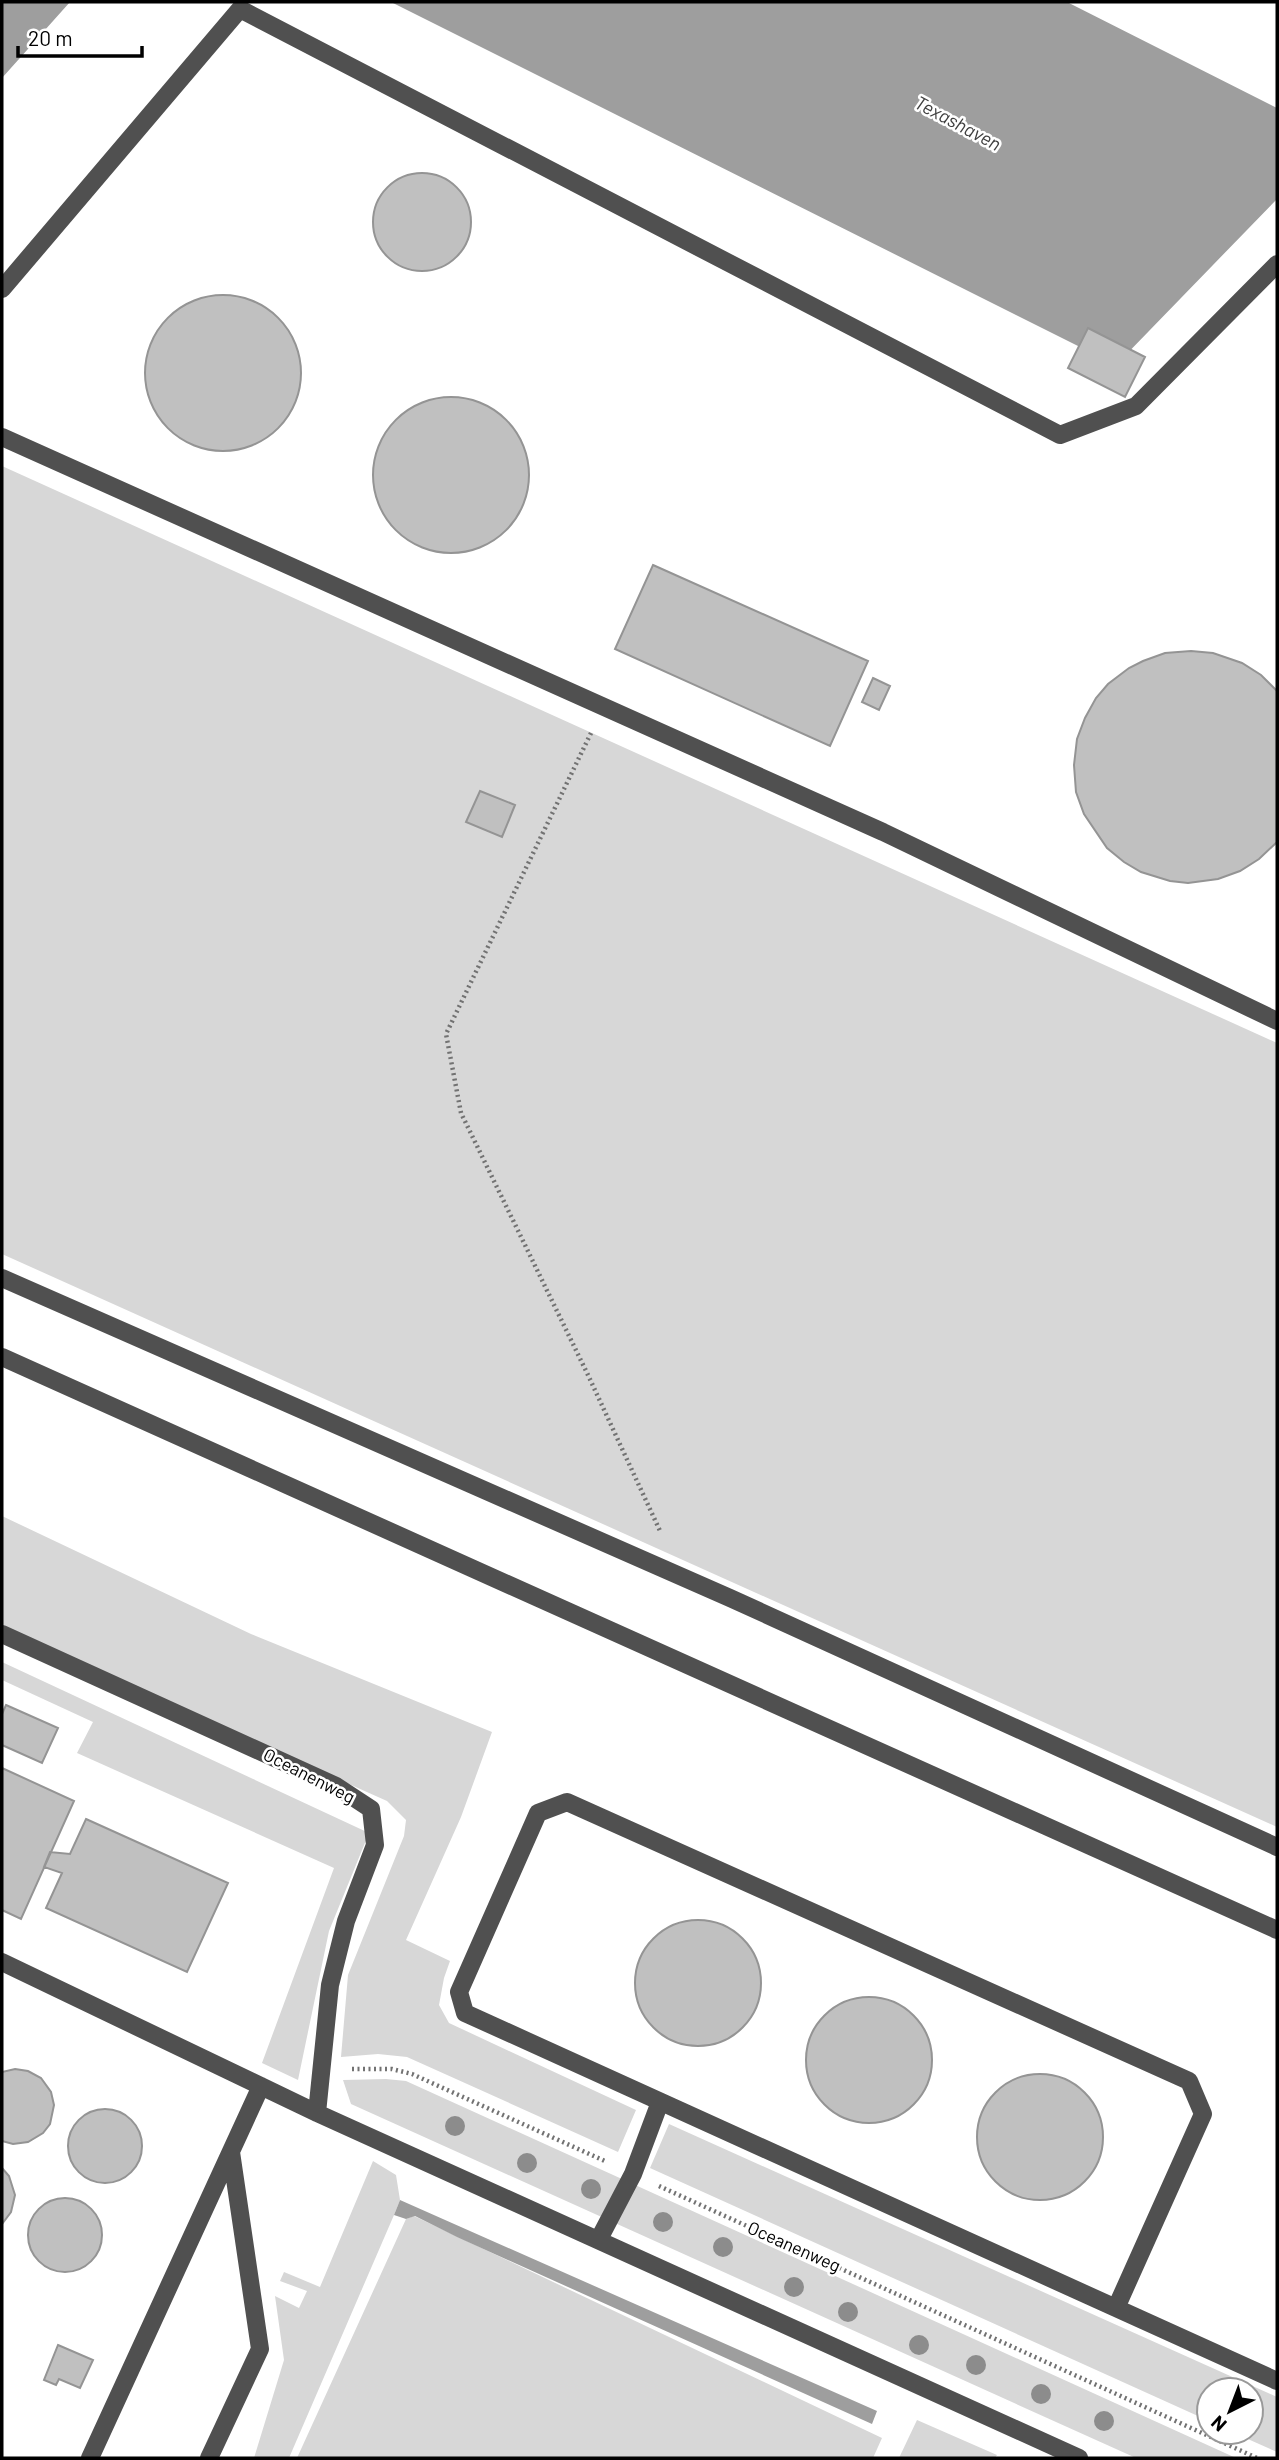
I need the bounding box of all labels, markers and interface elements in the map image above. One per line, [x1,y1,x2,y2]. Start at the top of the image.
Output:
scale bar [18,14,142,58]
text: 20 m [28,25,73,50]
water label: Texashaven [911,90,1005,155]
street label: Oceanenweg [260,1743,359,1808]
street label: Oceanenweg [744,2216,844,2276]
north arrow [1195,2376,1265,2446]
text: N [1206,2411,1231,2437]

